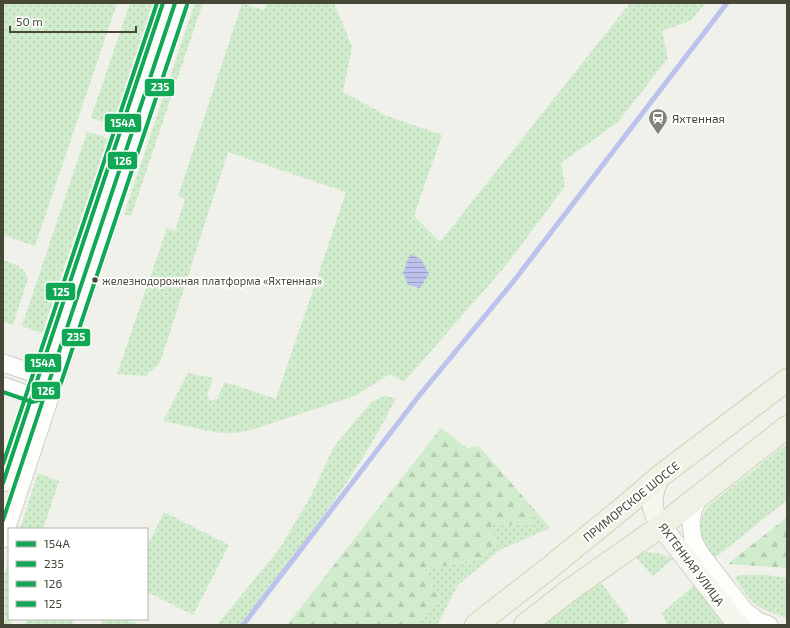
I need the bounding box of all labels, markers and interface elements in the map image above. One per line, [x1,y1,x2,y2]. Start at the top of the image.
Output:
scale bar [10,8,136,34]
text: 50 m [16,14,43,28]
line badge: 235 [144,78,175,97]
text: 235 [151,80,169,93]
station icon: Яхтенная [647,107,669,135]
place label: Яхтенная [672,111,725,125]
line badge: 154А [104,113,142,133]
text: 154А [110,116,136,129]
line badge: 126 [107,151,138,170]
text: 126 [114,154,132,167]
place label: железнодорожная платформа «Яхтенная» [102,274,322,287]
marker: железнодорожная платформа «Яхтенная» [90,275,100,285]
line badge: 125 [45,282,76,301]
text: 125 [52,285,70,298]
line badge: 235 [61,328,91,347]
text: 235 [67,330,85,343]
line badge: 154А [24,353,62,373]
text: 154А [30,356,56,369]
line badge: 126 [31,381,61,400]
text: 126 [37,384,55,397]
street label: ПРИМОРСКОЕ ШОССЕ [580,458,682,544]
street label: ЯХТЕННАЯ УЛИЦА [656,520,728,609]
legend [8,528,148,620]
text: 154А [44,536,71,550]
text: 235 [44,556,64,570]
text: 126 [44,576,63,590]
text: 125 [44,596,62,610]

